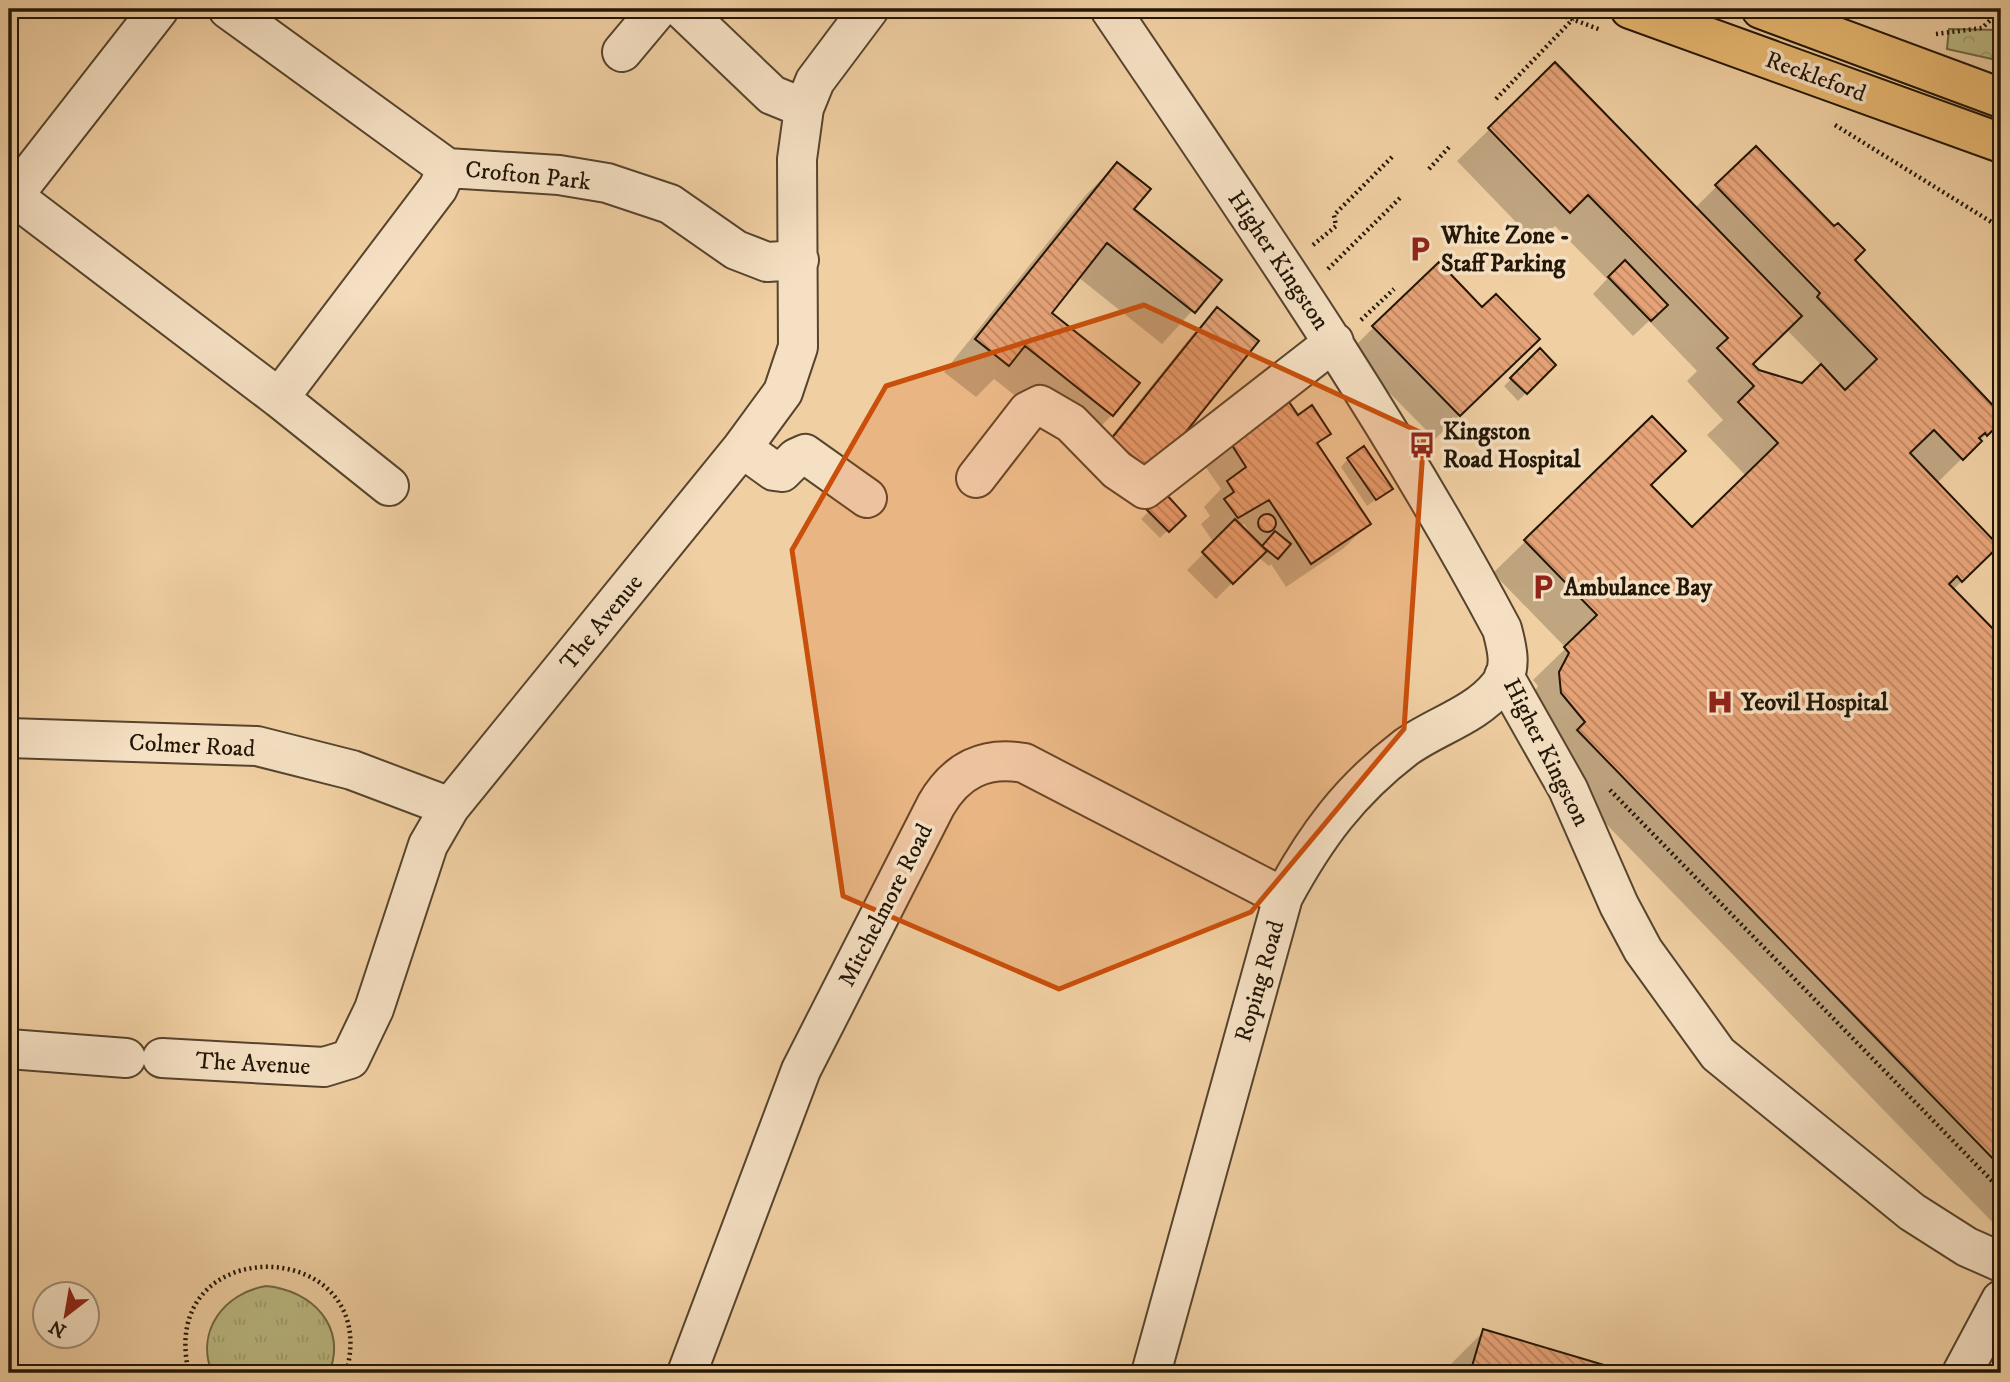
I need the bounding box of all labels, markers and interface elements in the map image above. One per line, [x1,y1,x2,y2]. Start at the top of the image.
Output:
street label: Reckleford [1761,45,1870,109]
street label: Crofton Park [464,154,592,198]
street label: Higher Kingston [1221,185,1336,336]
place label: White Zone - Staff Parking [1440,221,1569,279]
parking icon: White Zone - Staff Parking [1405,234,1435,264]
place label: Kingston Road Hospital [1443,417,1581,475]
bus stop icon: Kingston Road Hospital [1407,430,1437,460]
street label: The Avenue [554,568,650,677]
parking icon: Ambulance Bay [1528,572,1558,602]
place label: Ambulance Bay [1563,573,1713,603]
street label: Higher Kingston [1496,674,1596,832]
hospital icon: Yeovil Hospital [1705,687,1735,717]
place label: Yeovil Hospital [1740,688,1889,718]
street label: Colmer Road [128,728,256,764]
street label: Mitchelmore Road [832,819,940,992]
street label: Roping Road [1228,917,1292,1045]
street label: The Avenue [195,1046,311,1082]
north arrow [32,1280,102,1350]
text: N [45,1314,71,1342]

